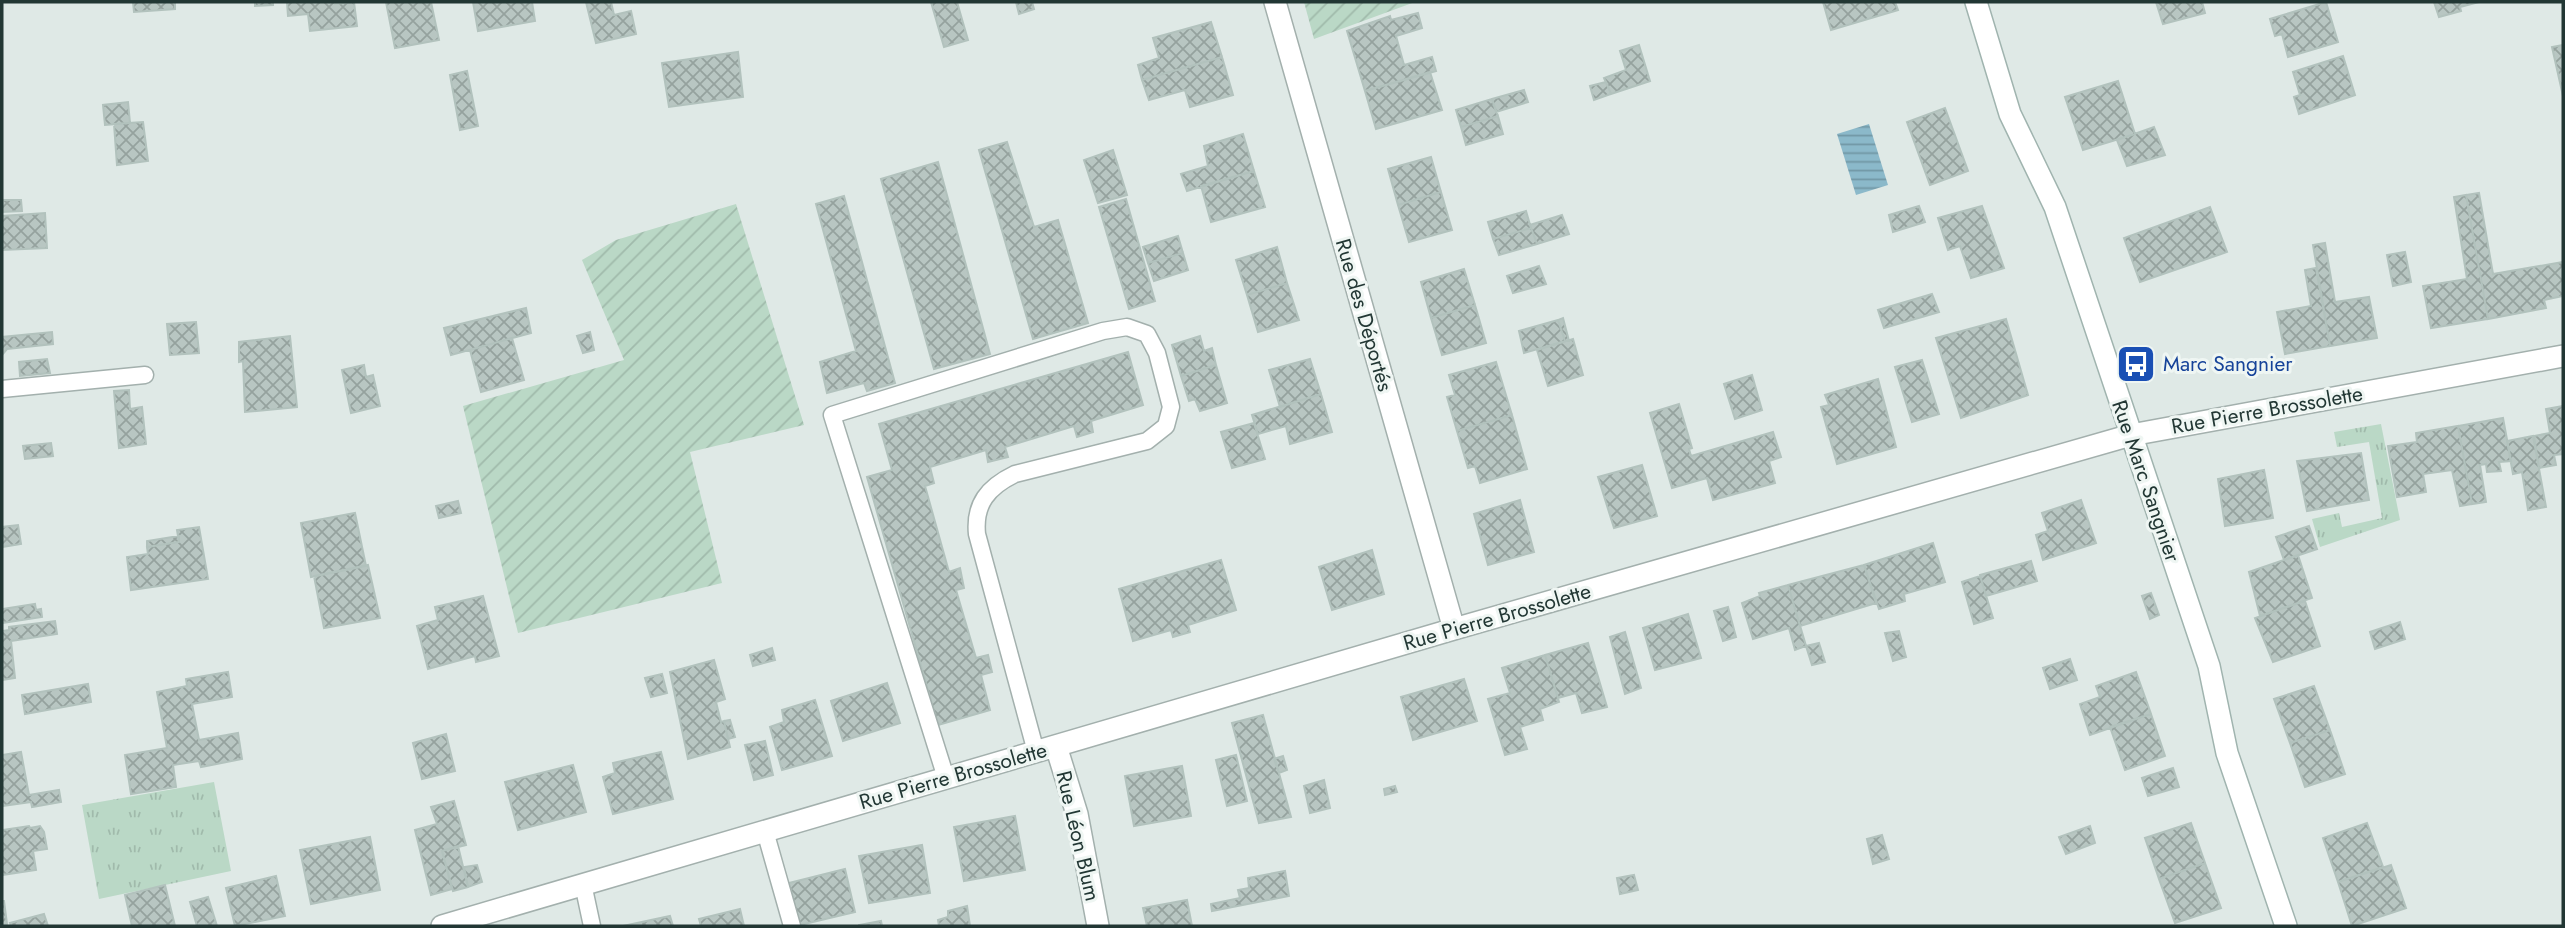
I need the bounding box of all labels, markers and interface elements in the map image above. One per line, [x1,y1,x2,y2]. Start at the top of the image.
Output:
street label: Rue des Déportés [1328,235,1400,395]
bus stop icon: Marc Sangnier [2115,343,2157,385]
place label: Marc Sangnier [2163,349,2293,379]
street label: Rue Pierre Brossolette [2169,378,2365,442]
street label: Rue Marc Sangnier [2104,396,2188,567]
street label: Rue Pierre Brossolette [1400,576,1594,658]
street label: Rue Pierre Brossolette [856,735,1050,817]
street label: Rue Léon Blum [1048,768,1108,904]

